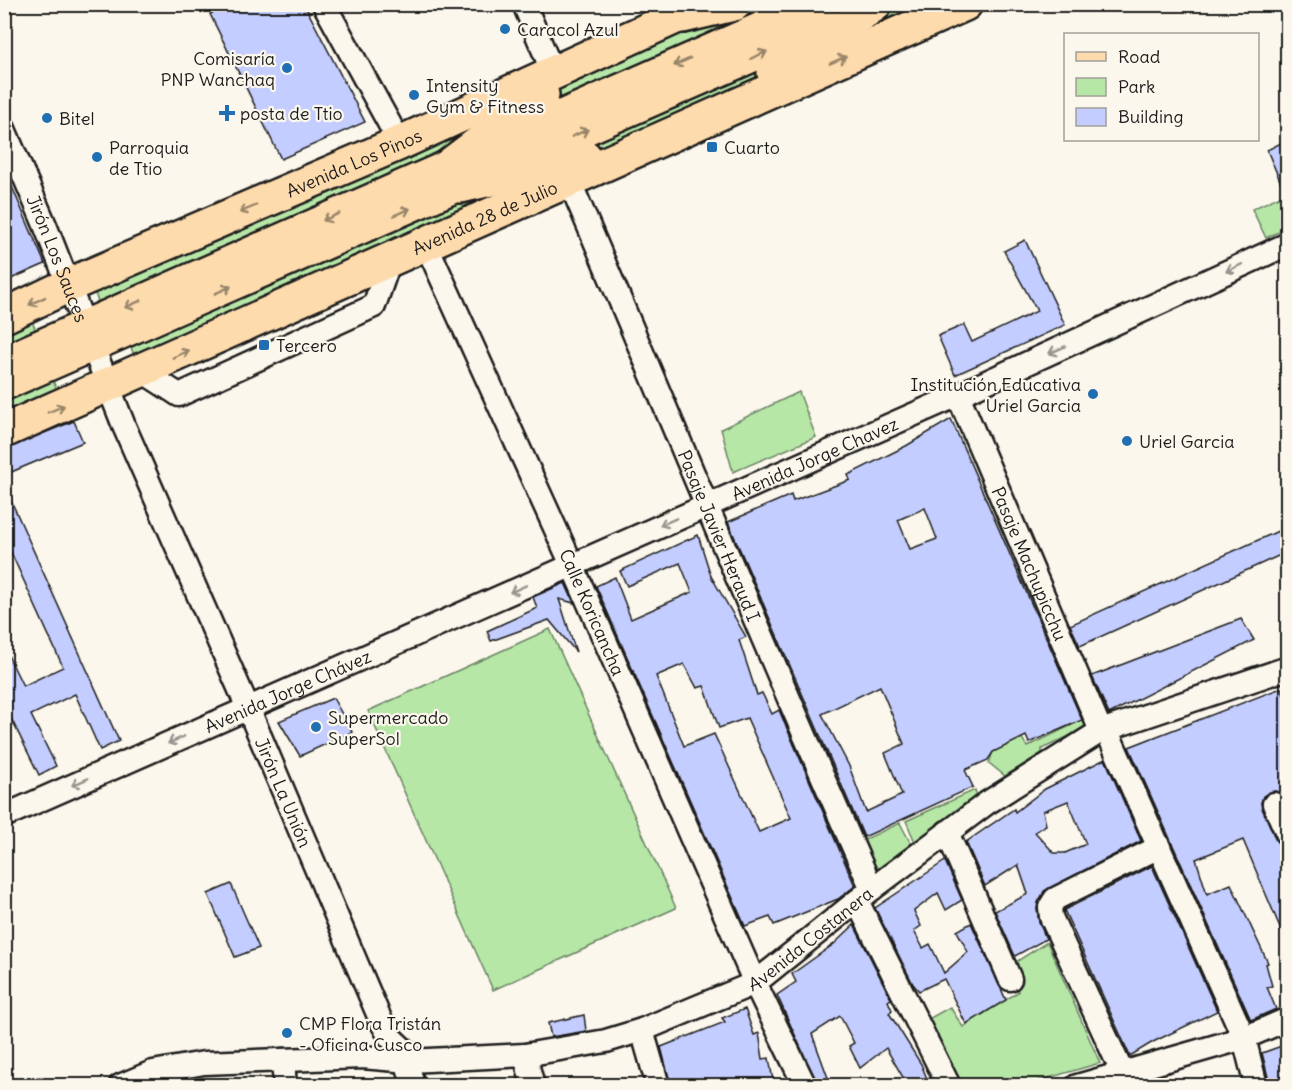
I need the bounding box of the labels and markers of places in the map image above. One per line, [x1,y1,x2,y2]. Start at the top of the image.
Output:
place label: Caracol Azul [517,18,618,41]
marker: Caracol Azul [498,22,512,36]
place label: Comisaría PNP Wanchaq [160,47,275,91]
marker: Comisaría PNP Wanchaq [280,61,294,75]
place label: Intensity Gym & Fitness [426,74,544,118]
marker: Intensity Gym & Fitness [407,88,421,102]
place label: posta de Ttio [240,102,343,125]
marker: posta de Ttio [218,104,236,122]
place label: Bitel [59,107,94,130]
marker: Bitel [40,111,54,125]
place label: Parroquia de Ttio [109,136,189,180]
place label: Cuarto [724,136,780,159]
marker: Cuarto [705,140,719,154]
marker: Parroquia de Ttio [90,150,104,164]
place label: Tercero [276,334,337,357]
marker: Tercero [257,338,271,352]
place label: Institución Educativa Uriel Garcia [910,373,1081,417]
marker: Institución Educativa Uriel Garcia [1086,387,1100,401]
place label: Uriel Garcia [1139,430,1234,453]
marker: Uriel Garcia [1120,434,1134,448]
place label: Supermercado SuperSol [328,706,448,750]
marker: Supermercado SuperSol [309,720,323,734]
place label: CMP Flora Tristán - Oficina Cusco [299,1012,441,1056]
marker: CMP Flora Tristán - Oficina Cusco [280,1026,294,1040]

